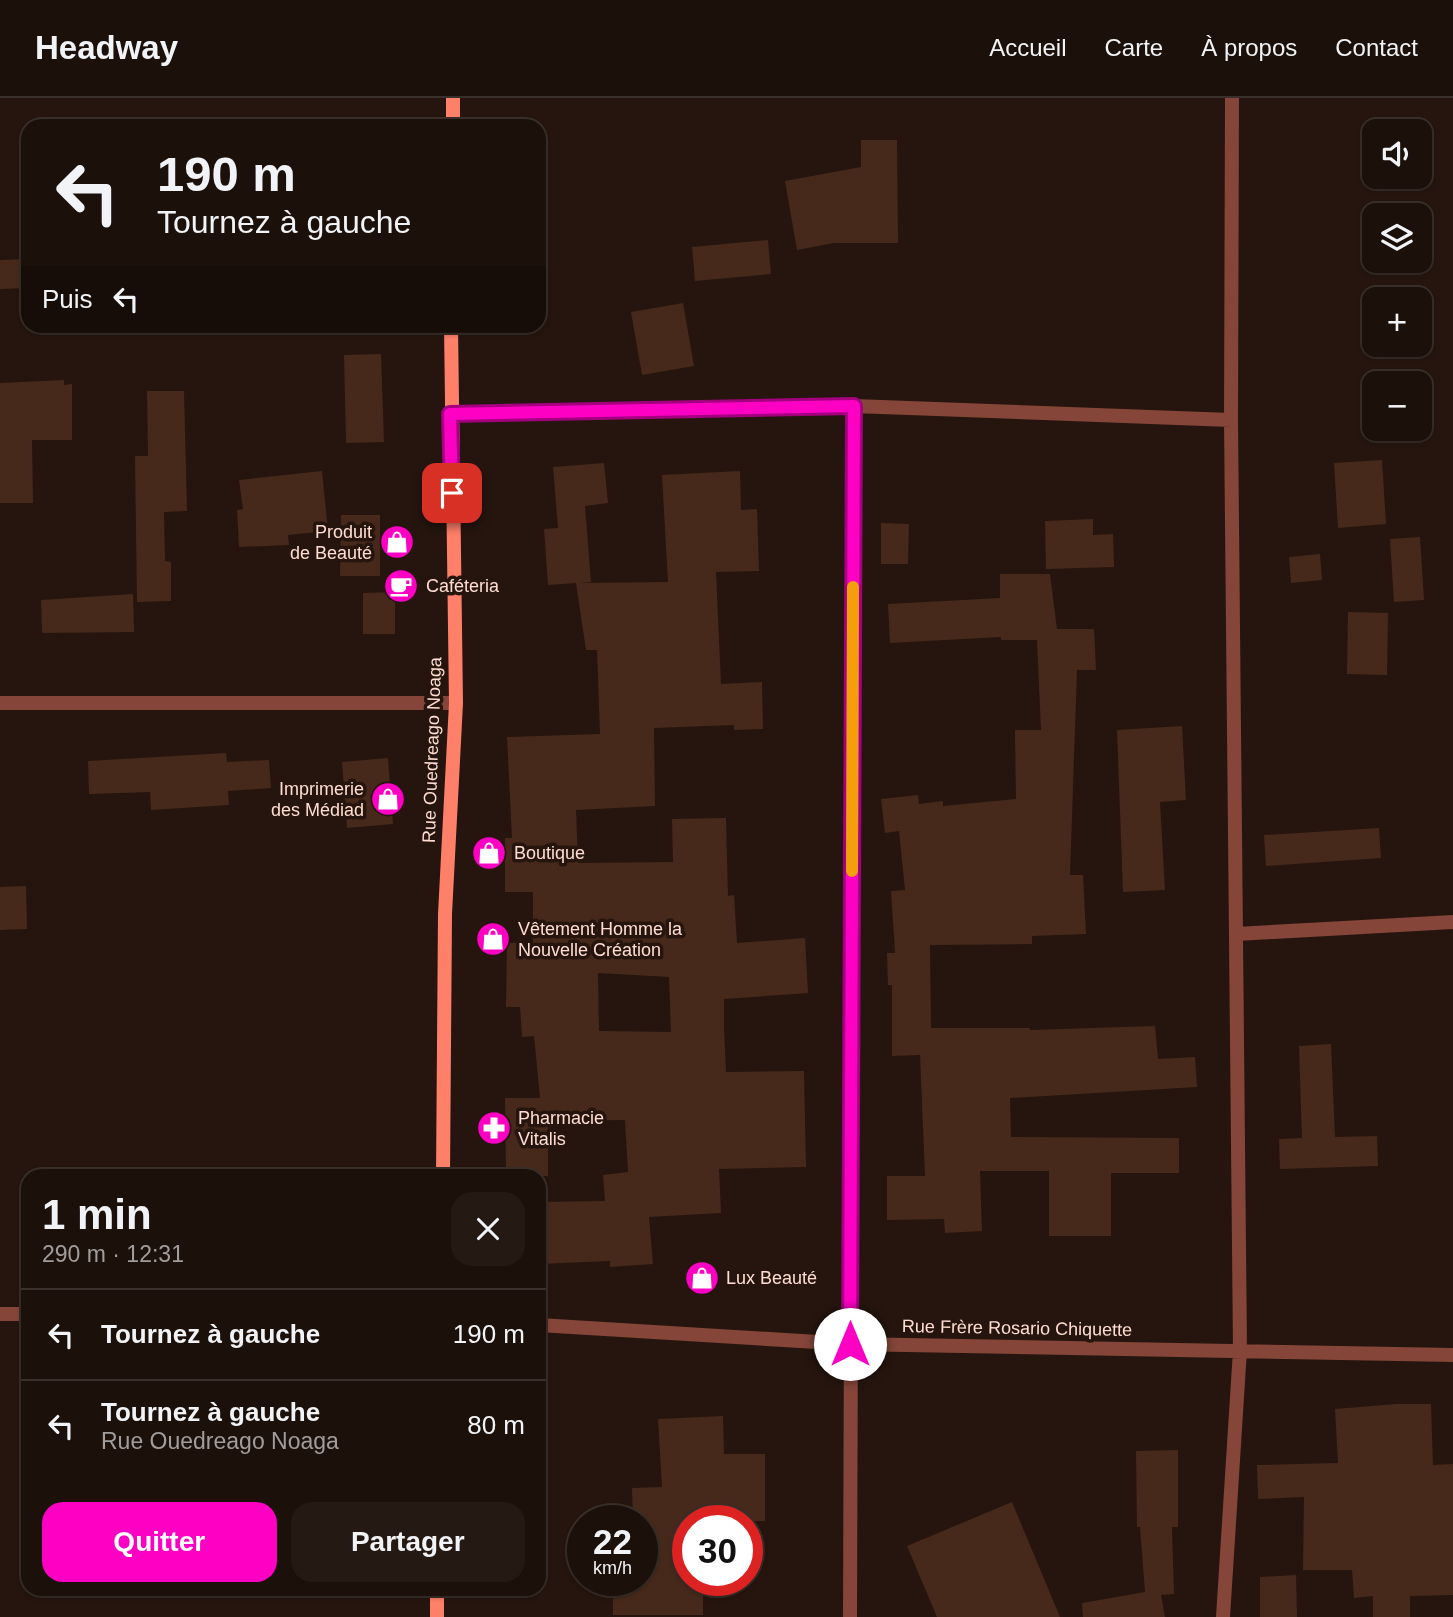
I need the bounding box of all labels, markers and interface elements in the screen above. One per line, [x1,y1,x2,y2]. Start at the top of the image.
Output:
text: Headway [35,29,178,66]
text: Accueil [989,34,1067,61]
text: Carte [1105,34,1163,61]
text: À propos [1201,34,1297,61]
text: Contact [1335,34,1418,61]
map controls [1362,119,1432,441]
button: sound [1362,119,1432,189]
icon: left [42,147,133,238]
text: 190 m [157,147,296,201]
button: layers [1362,203,1432,273]
text: Tournez à gauche [157,204,411,240]
icon: left [107,280,145,318]
text: Puis [42,284,93,314]
button: + [1362,287,1432,357]
button: − [1362,371,1432,441]
pin [422,463,482,523]
icon: arrive [433,474,471,512]
place label: Produit de Beauté [290,522,372,563]
shop icon: Produit de Beauté [378,523,416,561]
cafe icon: Caféteria [382,567,420,605]
place label: Caféteria [426,576,500,596]
street label: Rue Ouedreago Noaga [419,656,445,843]
place label: Imprimerie des Médiad [271,779,364,820]
shop icon: Imprimerie des Médiad [369,780,407,818]
shop icon: Boutique [470,834,508,872]
place label: Boutique [514,843,585,863]
place label: Vêtement Homme la Nouvelle Création [518,919,683,960]
shop icon: Vêtement Homme la Nouvelle Création [474,920,512,958]
place label: Pharmacie Vitalis [518,1108,604,1149]
pharmacy icon: Pharmacie Vitalis [475,1109,513,1147]
text: 1 min [42,1191,152,1238]
button: close [451,1192,525,1266]
text: 290 m · 12:31 [42,1241,184,1267]
shop icon: Lux Beauté [683,1259,721,1297]
place label: Lux Beauté [726,1268,817,1288]
position arrow [813,1307,887,1381]
icon: left [42,1316,80,1354]
street label: Rue Frère Rosario Chiquette [902,1316,1132,1340]
text: Tournez à gauche [101,1319,320,1349]
text: 190 m [453,1319,525,1349]
text: Tournez à gauche [101,1397,320,1427]
icon: left [42,1407,80,1445]
text: 80 m [467,1410,525,1440]
text: Rue Ouedreago Noaga [101,1428,339,1454]
button: Quitter [42,1502,277,1582]
button: Partager [291,1502,525,1582]
speed limit sign: 30 [672,1505,763,1596]
text: 22 [593,1522,632,1561]
text: km/h [593,1558,632,1578]

